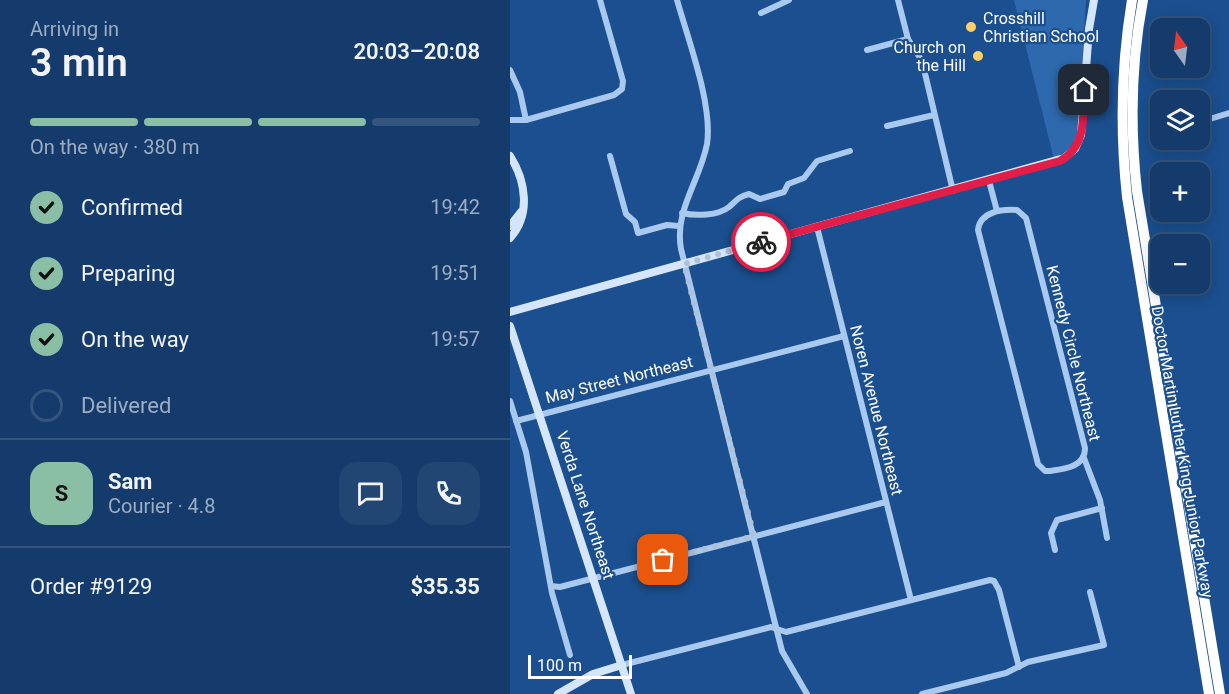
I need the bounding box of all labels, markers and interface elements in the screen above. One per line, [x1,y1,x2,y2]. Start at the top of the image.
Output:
place label: Crosshill Christian School [983,9,1099,46]
text: Arriving in [30,17,119,41]
north arrow [1150,18,1210,78]
map controls [1150,18,1210,294]
marker: Crosshill Christian School [964,20,978,34]
place label: Church on the Hill [894,38,966,75]
text: 20:03–20:08 [353,39,480,64]
text: 3 min [30,40,128,86]
marker: Church on the Hill [971,49,985,63]
pin [1058,64,1109,115]
icon: home [1067,73,1100,106]
button: layers [1150,90,1210,150]
text: On the way · 380 m [30,135,199,159]
button: + [1150,162,1210,222]
icon: check [30,191,63,224]
text: Confirmed [81,195,183,220]
text: 19:42 [430,195,480,219]
courier [731,212,791,272]
icon: bike [745,226,778,259]
button: − [1150,234,1210,294]
icon: check [30,257,63,290]
text: Preparing [81,261,175,286]
text: 19:51 [430,261,480,285]
street label: Kennedy Circle Northeast [1042,263,1105,443]
street label: Doctor Martin Luther King Junior Parkway [1147,305,1218,600]
icon: check [30,323,63,356]
street label: Noren Avenue Northeast [846,323,907,497]
text: On the way [81,327,189,352]
text: 19:57 [430,327,480,351]
street label: May Street Northeast [543,352,695,407]
text: Delivered [81,393,171,418]
street label: Verda Lane Northeast [553,429,619,582]
button: chat [339,462,402,525]
button: phone [417,462,480,525]
text: Sam [108,469,152,494]
text: S [55,481,68,506]
text: Courier · 4.8 [108,494,215,518]
pin [637,534,688,585]
icon: bag [646,543,679,576]
text: Order #9129 [30,574,152,599]
text: $35.35 [411,574,480,599]
scale bar [528,652,632,680]
text: 100 m [537,656,582,675]

